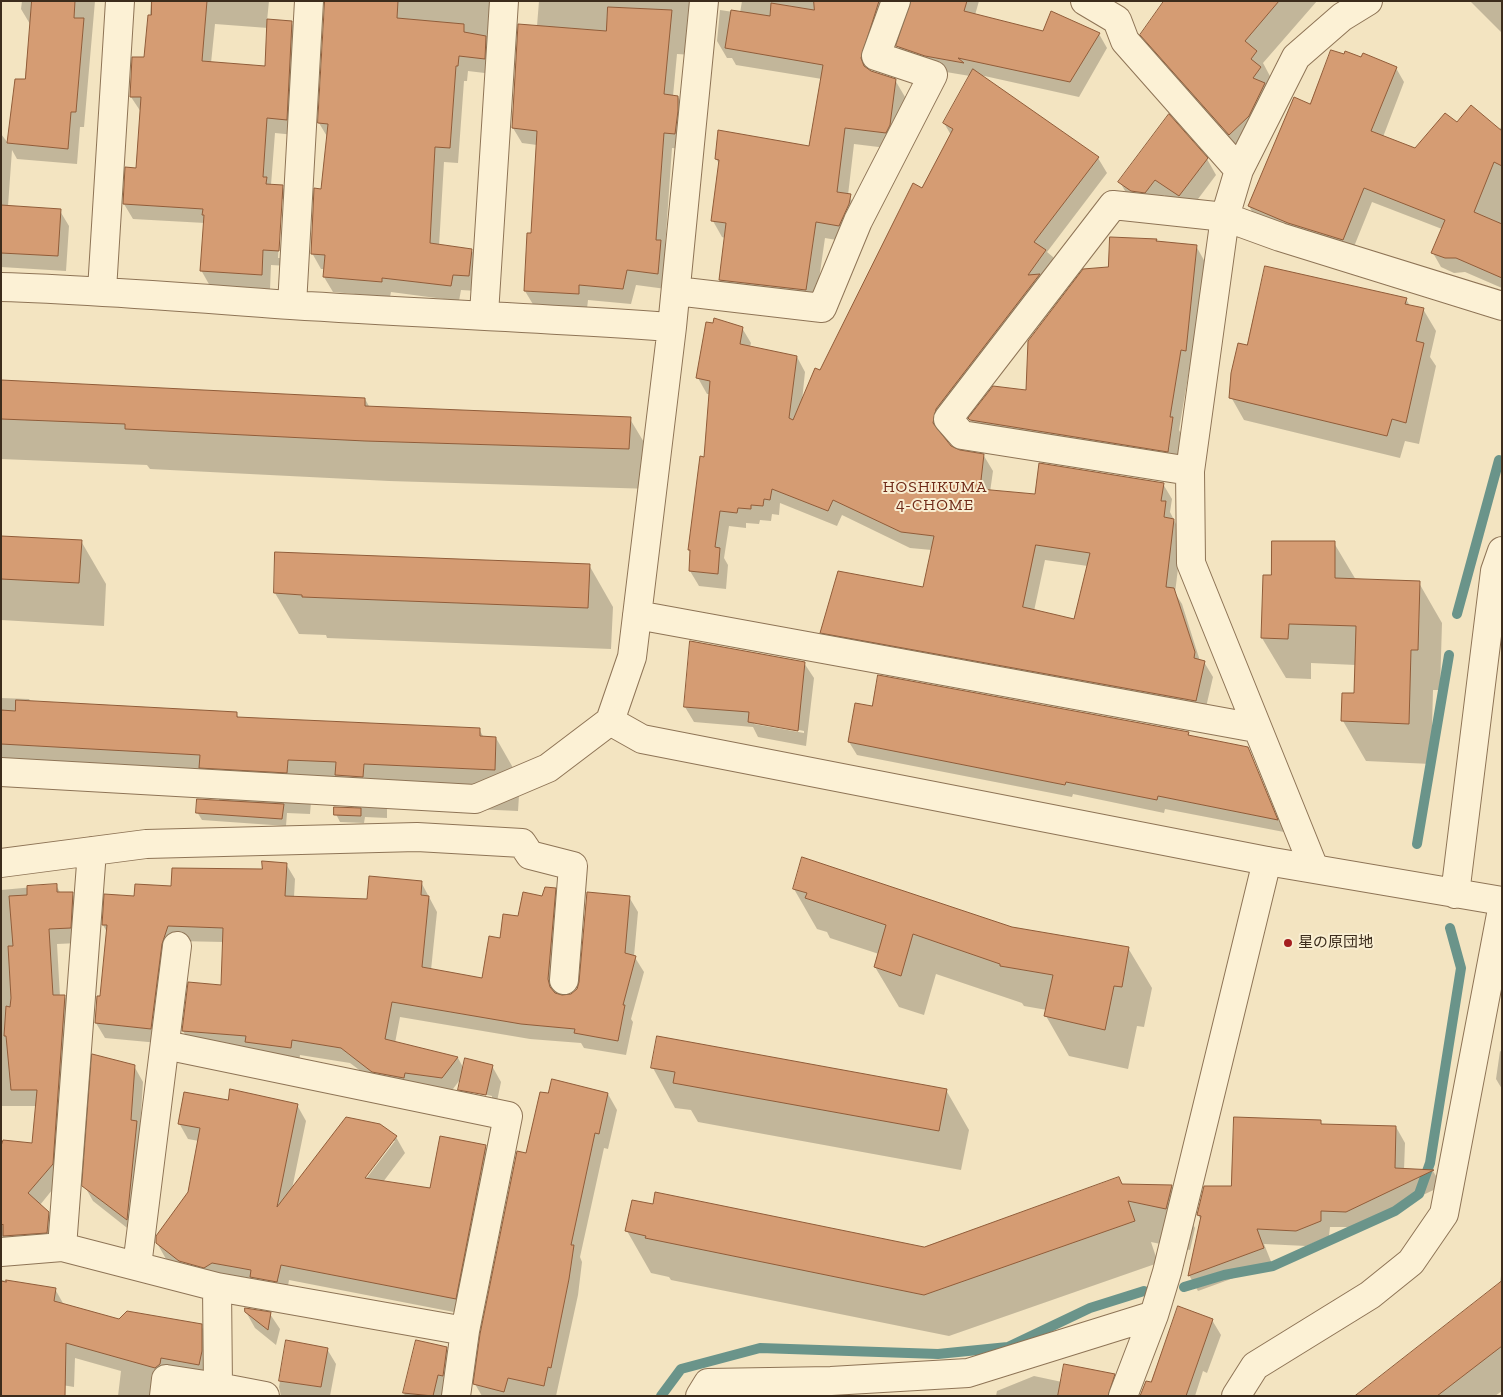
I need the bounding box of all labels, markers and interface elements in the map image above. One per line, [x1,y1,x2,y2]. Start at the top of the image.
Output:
district label: HOSHIKUMA 4-CHOME [882,477,988,515]
place label: 星の原団地 [1298,934,1373,952]
marker: 星の原団地 [1282,937,1294,949]

